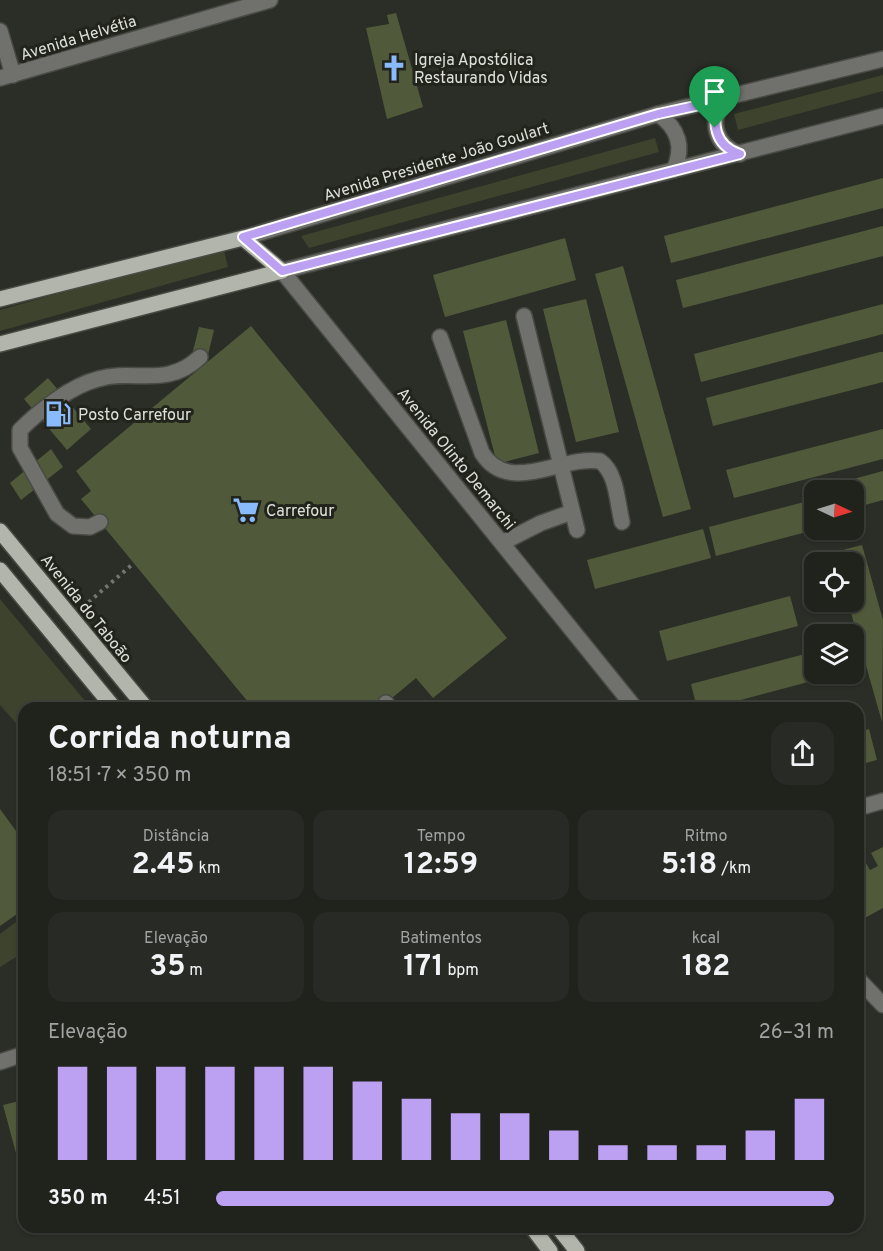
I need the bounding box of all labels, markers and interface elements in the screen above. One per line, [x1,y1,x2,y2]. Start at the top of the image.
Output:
street label: Avenida Helvétia [18,12,139,66]
place label: Igreja Apostólica Restaurando Vidas [414,51,548,89]
church icon: Igreja Apostólica Restaurando Vidas [379,53,409,83]
pin [689,66,740,128]
icon: arrive [698,75,731,108]
street label: Avenida Presidente João Goulart [321,119,552,207]
street label: Avenida Olinto Demarchi [392,384,519,534]
fuel station icon: Posto Carrefour [43,399,73,429]
place label: Posto Carrefour [78,406,191,426]
north arrow [804,480,864,540]
map controls [804,480,864,684]
supermarket icon: Carrefour [231,495,261,525]
place label: Carrefour [266,502,334,522]
street label: Avenida do Taboão [35,551,136,668]
button: locate [804,552,864,612]
button: layers [804,624,864,684]
text: Corrida noturna [48,719,292,761]
button: share [771,722,834,785]
text: 18:51 · 7 × 350 m [48,763,192,789]
text: Distância [143,827,209,847]
text: Tempo [417,827,465,847]
text: Ritmo [685,827,727,847]
text: 2.45 [131,847,195,884]
text: 12:59 [404,847,478,884]
text: 5:18 [661,847,717,884]
text: km [195,859,221,879]
text: /km [717,859,751,879]
text: Elevação [144,929,208,949]
text: Batimentos [400,929,482,949]
text: kcal [692,929,720,949]
text: 35 [149,949,186,986]
text: 171 [403,949,444,986]
text: 182 [682,949,730,986]
text: m [186,961,203,981]
text: bpm [444,961,479,981]
text: Elevação [48,1020,128,1046]
text: 26–31 m [759,1020,834,1046]
text: 350 m [48,1186,108,1212]
text: 4:51 [144,1186,181,1212]

